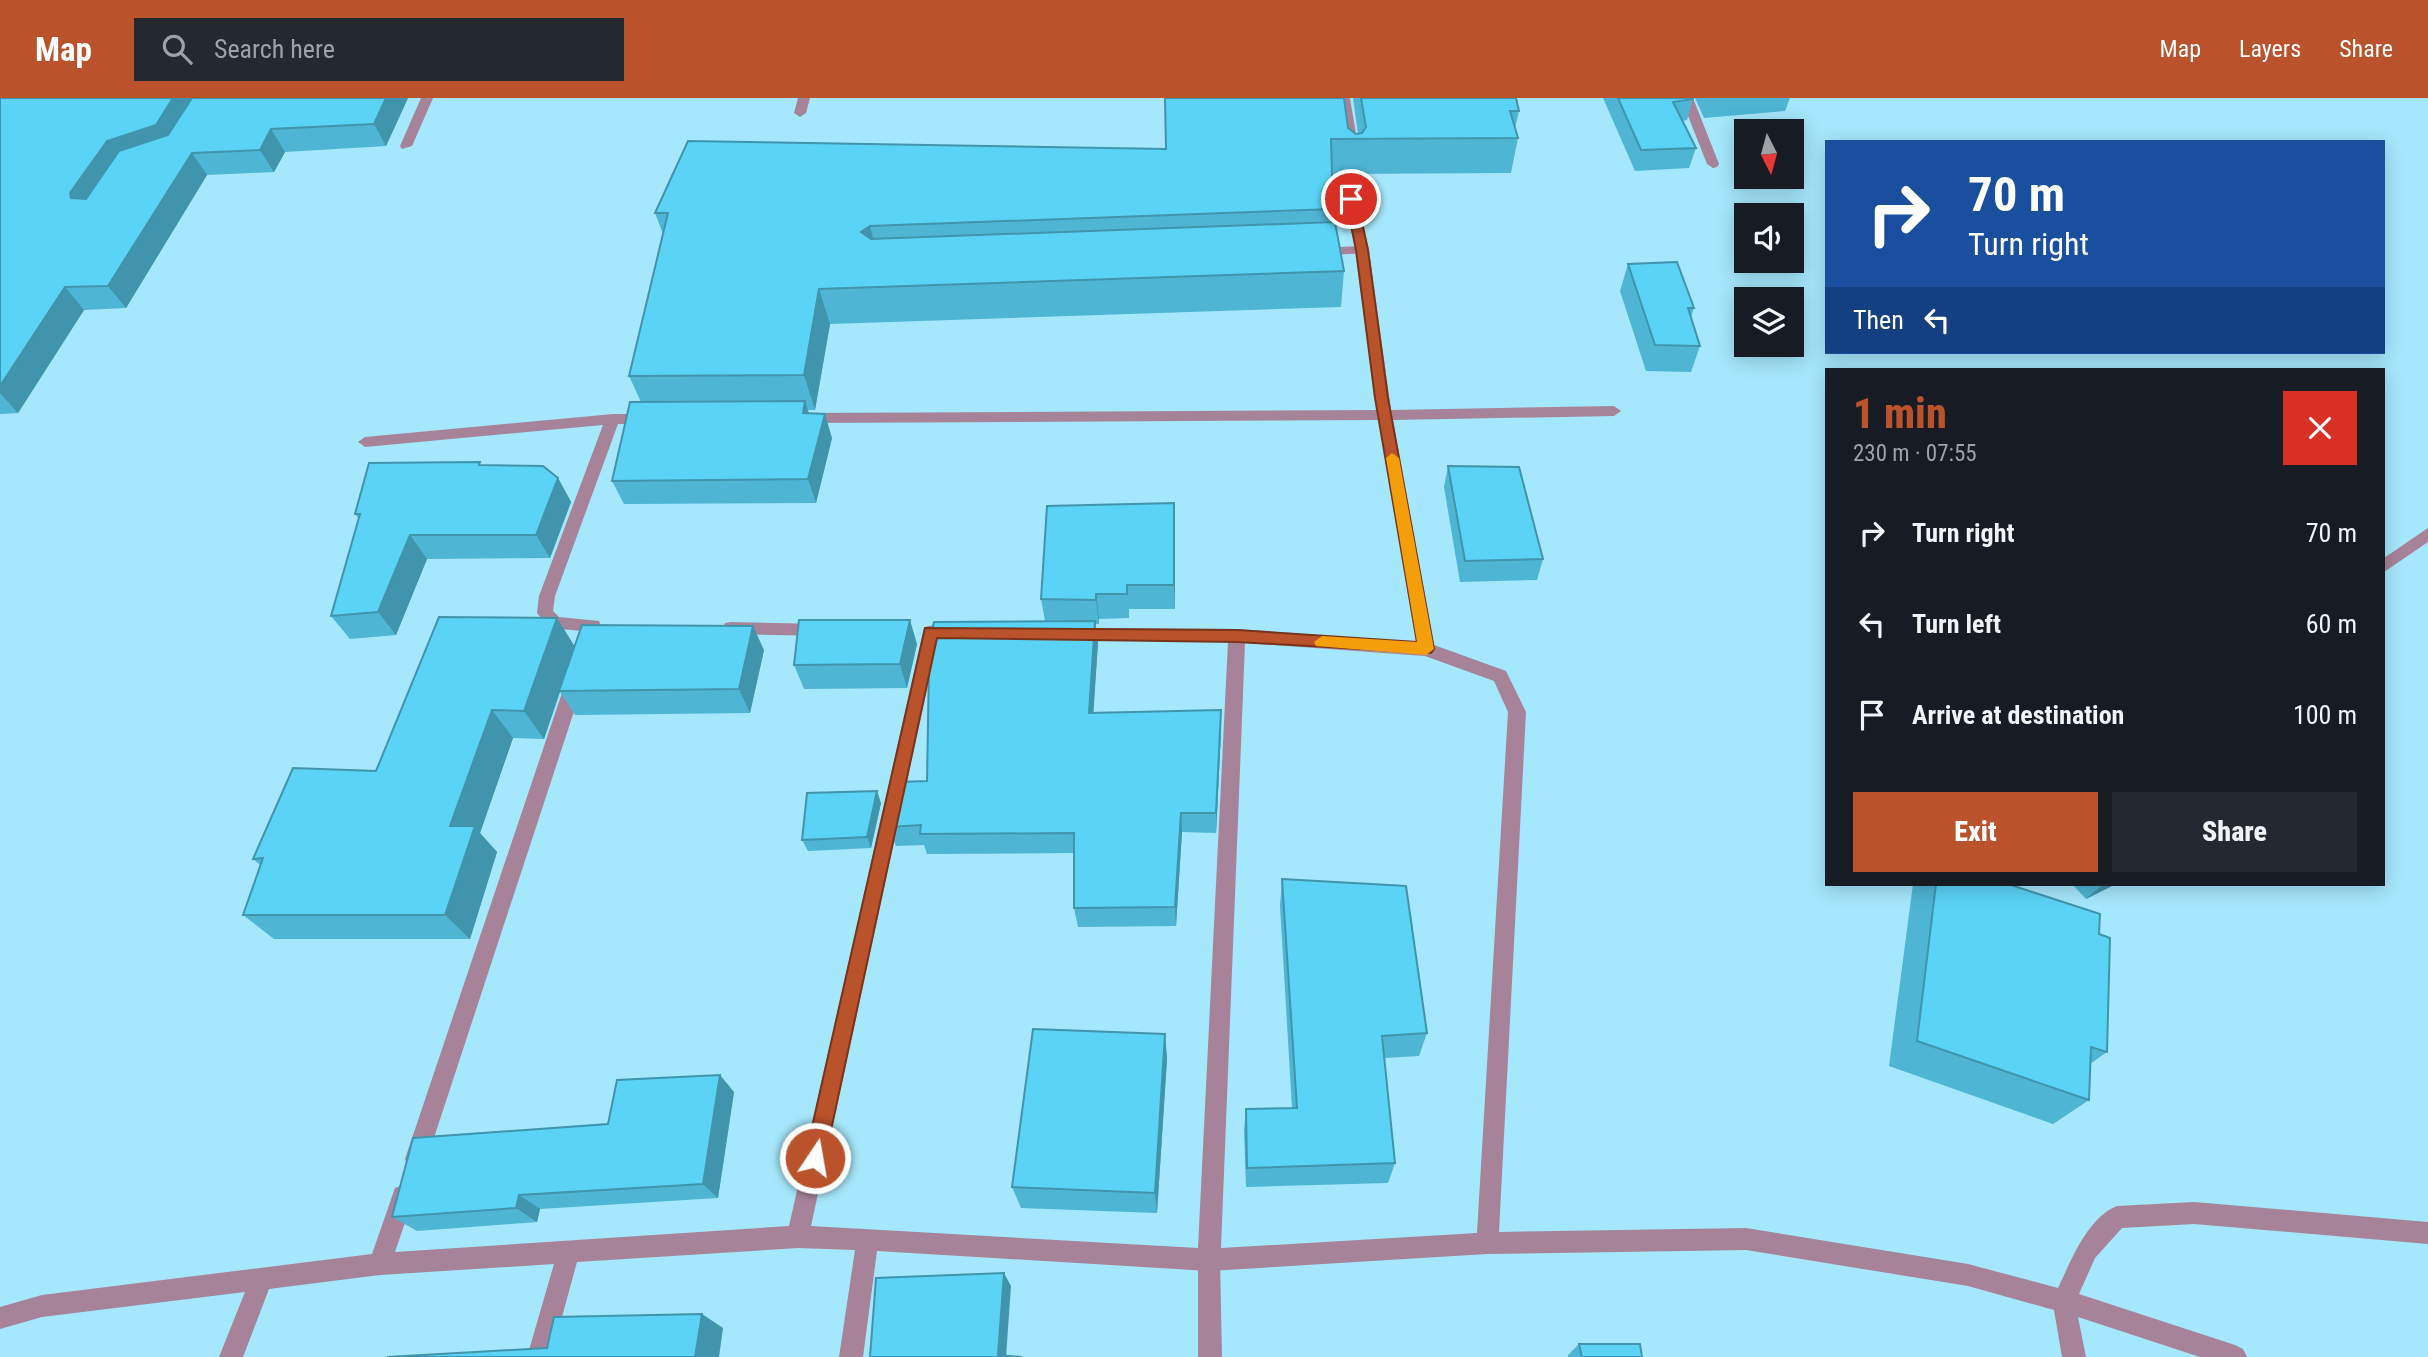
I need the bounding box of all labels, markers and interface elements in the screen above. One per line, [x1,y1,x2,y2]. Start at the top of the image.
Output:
search box [134,18,624,81]
text: Map [35,30,92,69]
icon: search [158,30,196,68]
text: Search here [214,34,335,64]
text: Map [2160,35,2201,63]
text: Layers [2239,35,2301,63]
text: Share [2339,35,2393,63]
north arrow [1734,119,1804,189]
map controls [1734,119,1804,357]
text: 70 m [1968,166,2065,223]
icon: right [1853,168,1944,259]
pin [1321,169,1381,229]
icon: arrive [1332,180,1370,218]
button: sound [1734,203,1804,273]
text: Turn right [1968,225,2089,263]
button: layers [1734,287,1804,357]
icon: left [1918,301,1956,339]
text: Then [1853,305,1904,335]
text: 1 min [1853,389,1947,438]
button: close [2283,391,2357,465]
text: 230 m · 07:55 [1853,440,1977,467]
icon: right [1853,514,1891,552]
text: Turn right [1912,518,2014,548]
text: 70 m [2306,518,2357,548]
icon: left [1853,605,1891,643]
text: Turn left [1912,609,2001,639]
text: 60 m [2306,609,2357,639]
icon: arrive [1853,696,1891,734]
text: Arrive at destination [1912,700,2124,730]
text: 100 m [2293,700,2357,730]
button: Exit [1853,792,2098,872]
button: Share [2112,792,2357,872]
position arrow [778,1121,852,1195]

